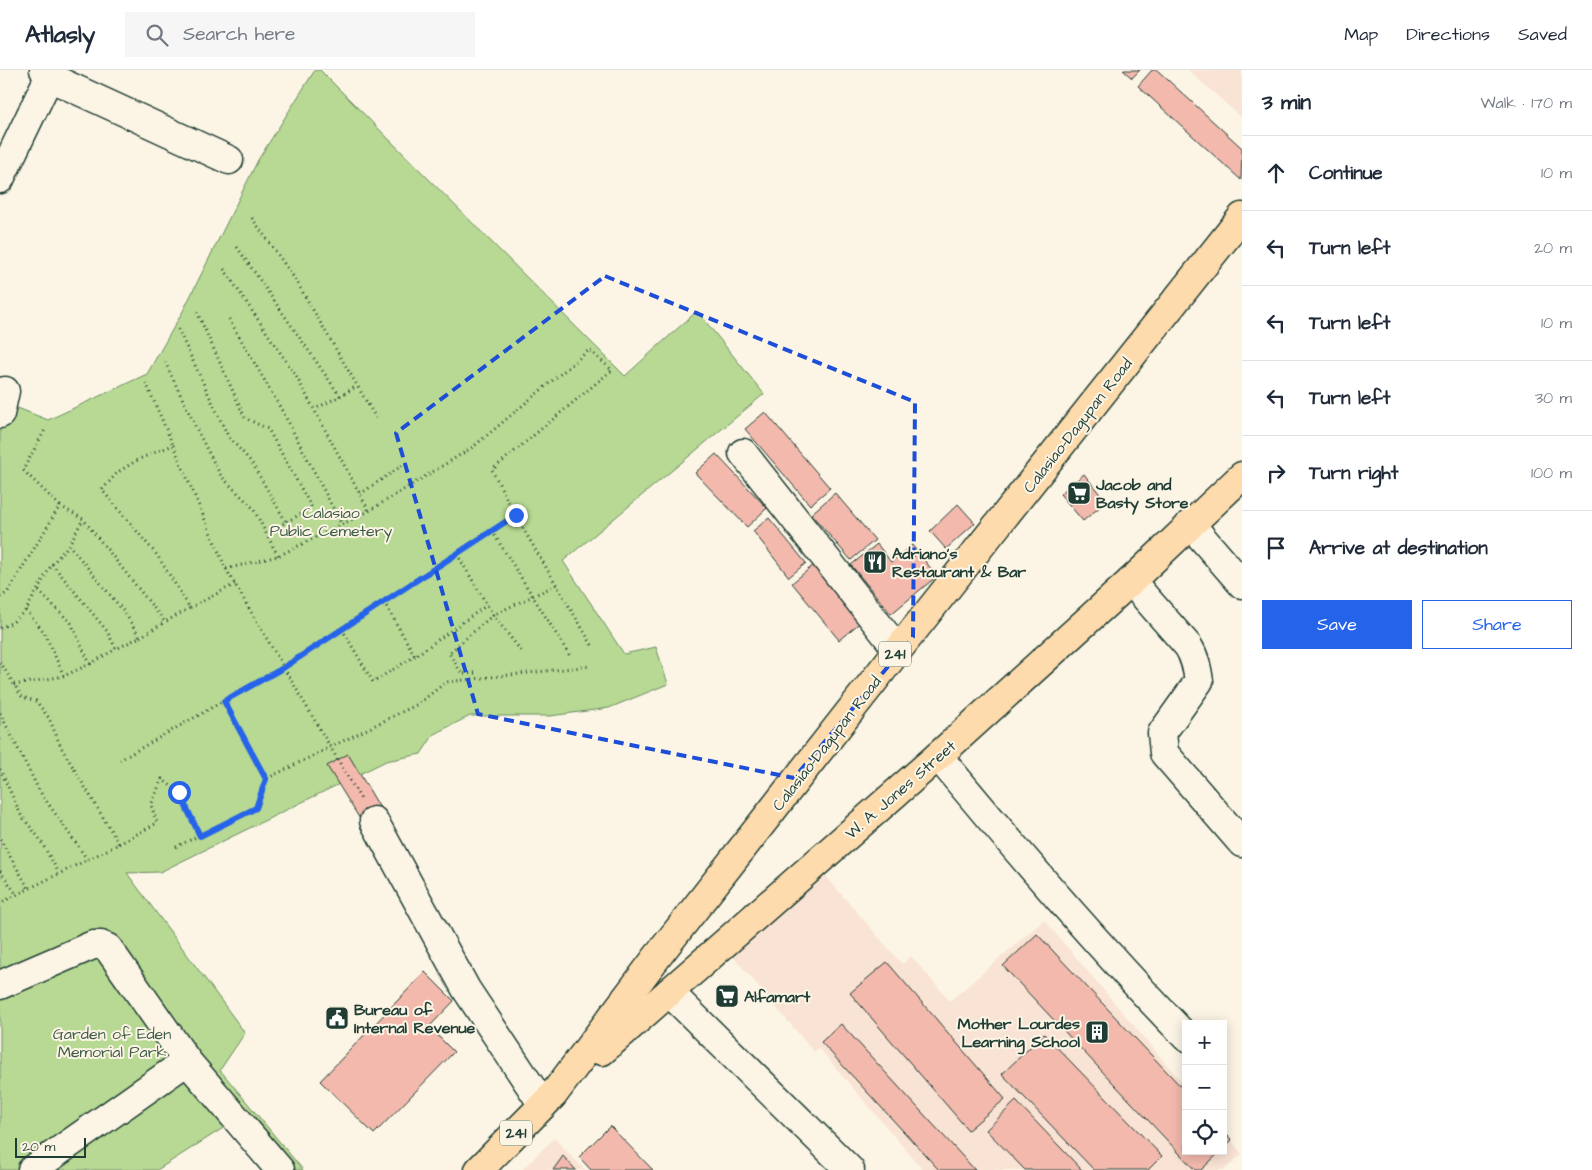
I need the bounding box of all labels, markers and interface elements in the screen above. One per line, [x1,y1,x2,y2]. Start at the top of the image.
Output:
search box [125,12,475,57]
text: Atlasly [25,18,95,52]
icon: search [143,21,171,49]
text: Search here [183,21,295,48]
text: Map [1344,22,1378,47]
text: Directions [1406,22,1490,47]
text: Saved [1518,22,1567,47]
text: 3 min [1262,88,1311,117]
text: Walk · 170 m [1481,92,1572,114]
icon: ahead [1262,159,1290,187]
text: Continue [1309,160,1383,187]
text: 10 m [1541,162,1572,184]
icon: left [1262,234,1290,262]
text: Turn left [1309,235,1390,262]
text: 20 m [1534,237,1572,259]
icon: left [1262,309,1290,337]
text: Turn left [1309,310,1390,337]
text: 10 m [1541,312,1572,334]
street label: Calasiao-Dagupan Road [1018,354,1138,498]
icon: left [1262,384,1290,412]
text: Turn left [1309,385,1390,412]
text: 30 m [1535,387,1572,409]
icon: right [1262,459,1290,487]
text: Turn right [1309,460,1398,487]
text: 100 m [1531,462,1572,484]
place label: Jacob and Basty Store [1095,474,1189,515]
supermarket icon: Jacob and Basty Store [1066,480,1092,506]
park label: Calasiao Public Cemetery [270,502,393,543]
route end [505,504,528,527]
icon: arrive [1262,534,1290,562]
text: Arrive at destination [1309,535,1488,562]
place label: Adriano's Restaurant & Bar [892,543,1026,583]
restaurant icon: Adriano's Restaurant & Bar [862,549,888,575]
button: Save [1262,600,1412,649]
button: Share [1422,600,1572,649]
road number: 241 [879,642,911,666]
street label: Calasiao-Dagupan Road [767,672,887,816]
street label: W. A. Jones Street [840,735,961,844]
route start [168,781,191,804]
supermarket icon: Alfamart [714,983,740,1009]
place label: Alfamart [744,986,811,1008]
place label: Bureau of Internal Revenue [354,999,476,1039]
public building icon: Bureau of Internal Revenue [324,1005,350,1031]
place label: Mother Lourdes Learning School [958,1013,1080,1055]
building icon: Mother Lourdes Learning School [1084,1019,1110,1045]
map controls [1182,1020,1227,1155]
button: + [1182,1020,1227,1065]
park label: Garden of Eden Memorial Park [53,1023,171,1063]
button: − [1182,1065,1227,1110]
button: locate [1182,1110,1227,1155]
road number: 241 [500,1120,532,1146]
scale bar [15,1135,86,1158]
text: 20 m [22,1137,55,1157]

